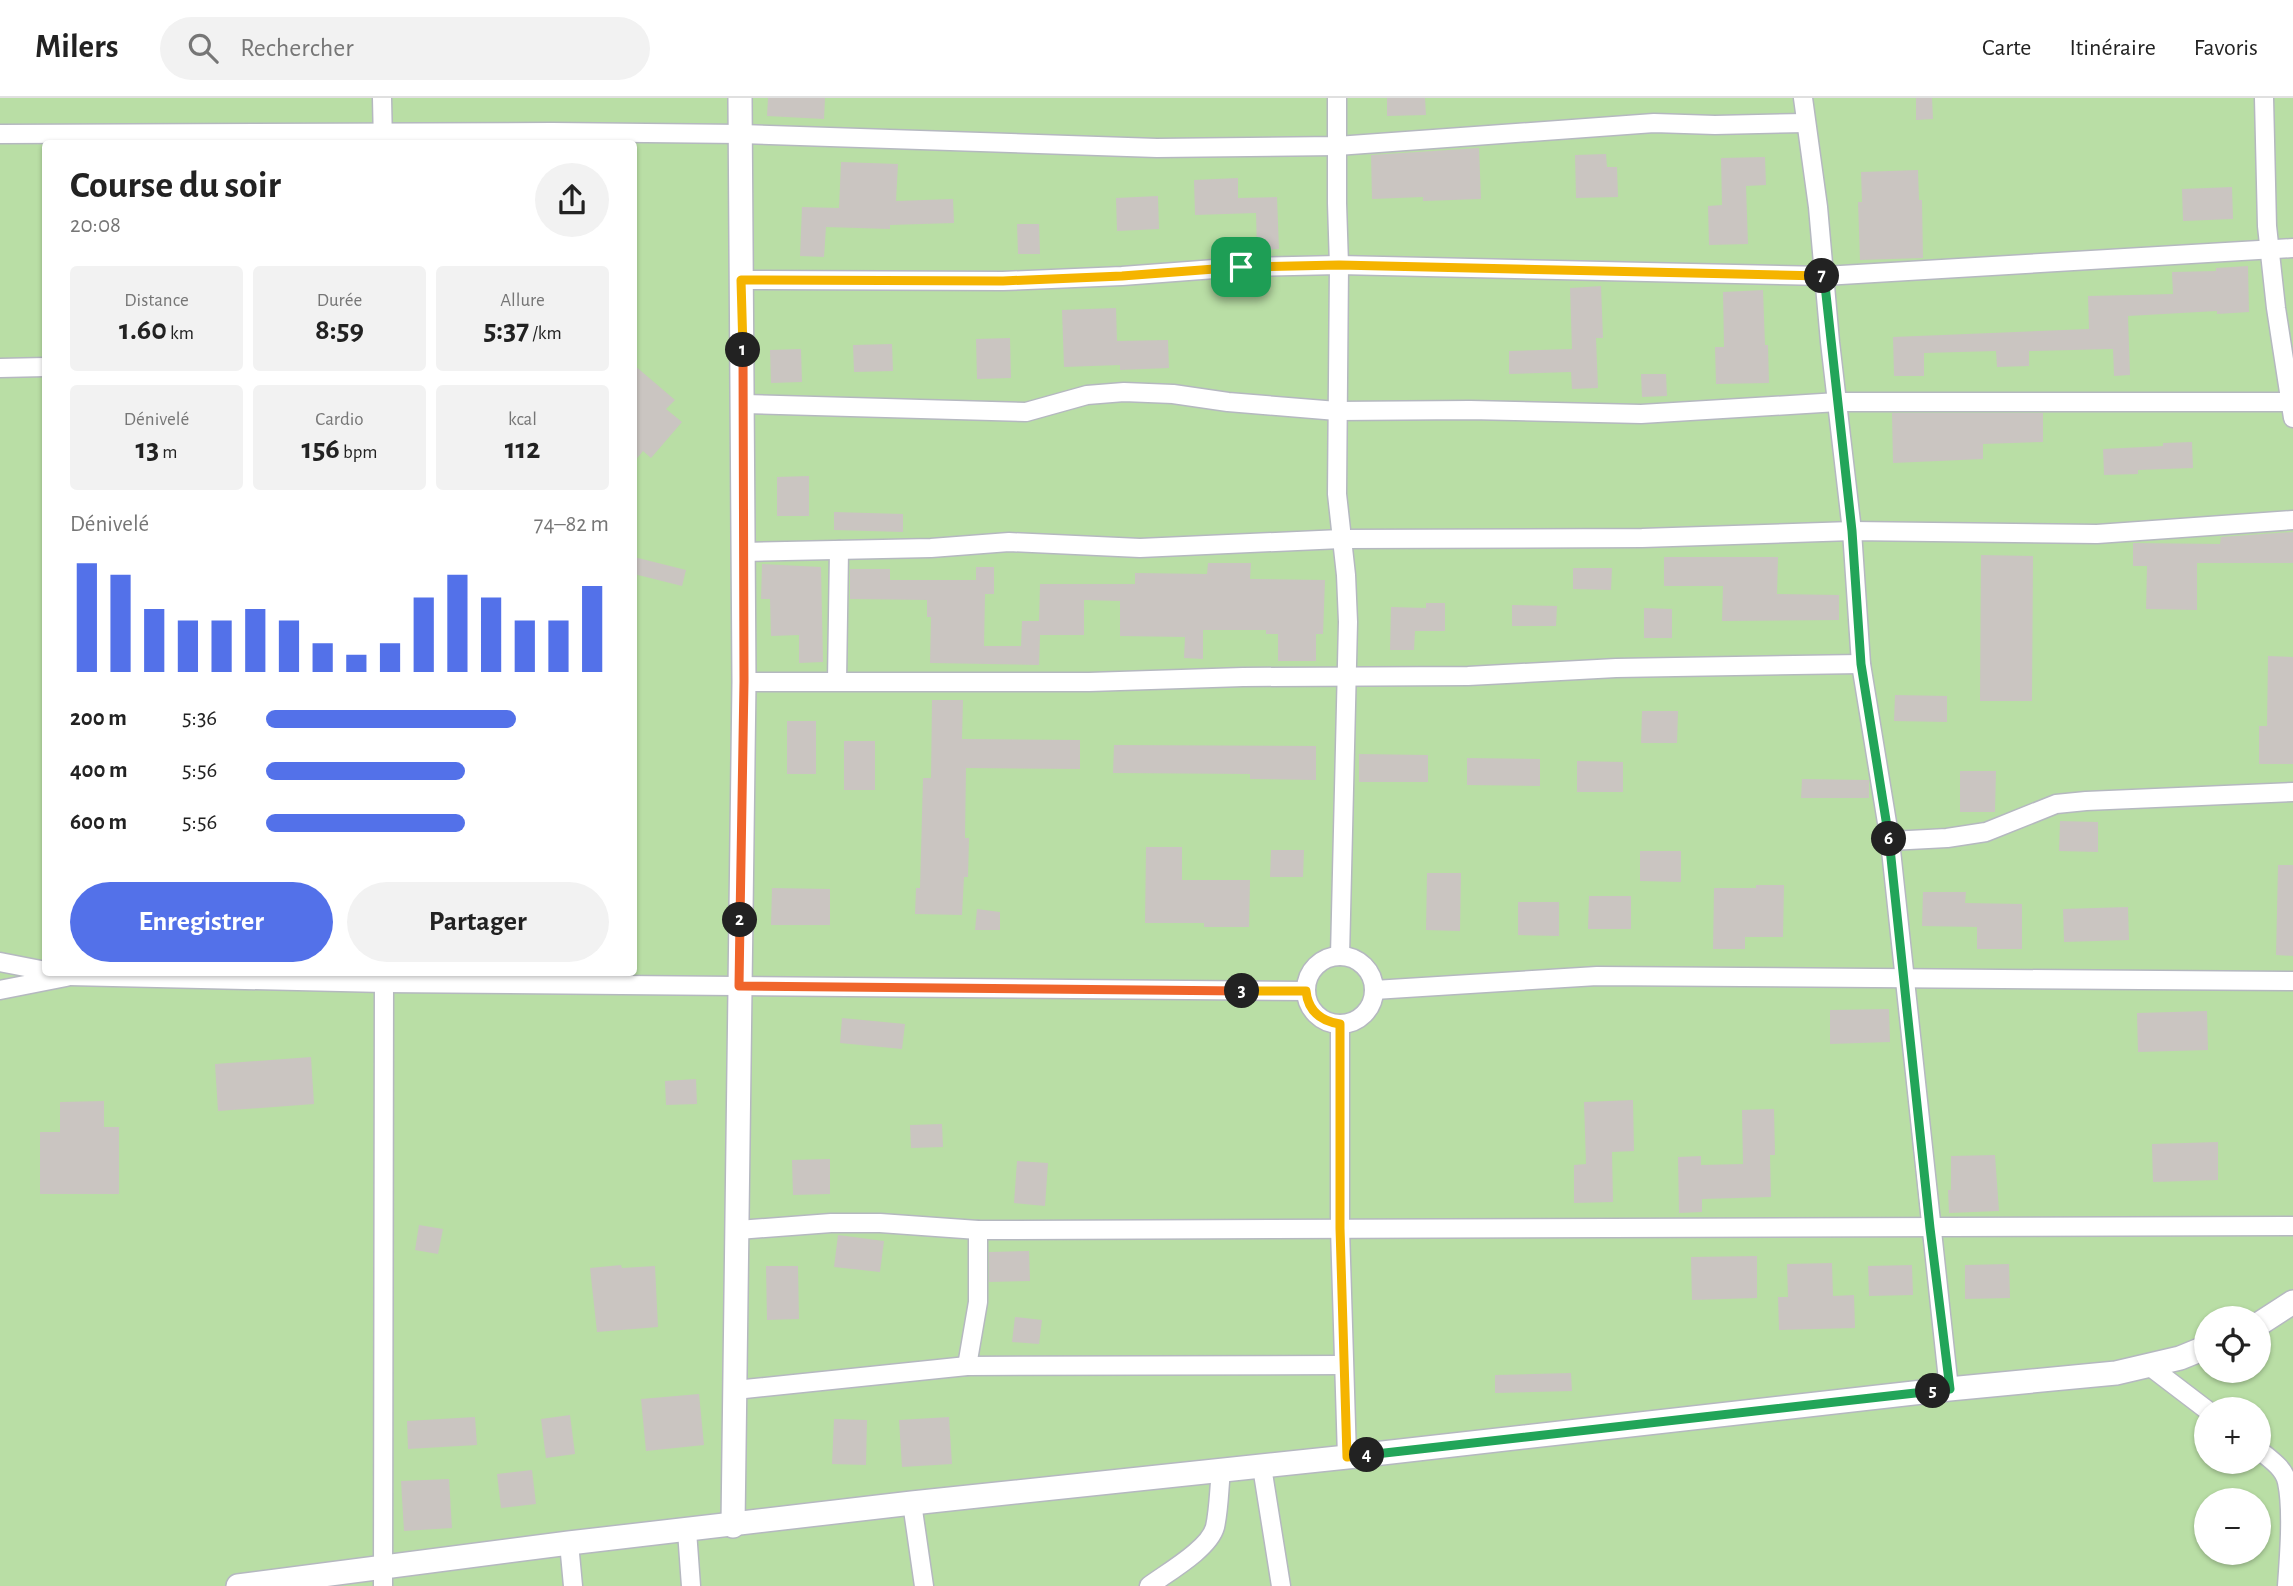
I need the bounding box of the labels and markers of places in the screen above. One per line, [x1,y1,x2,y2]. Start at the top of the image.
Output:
pin [1211,237,1271,297]
pin: 7 [1804,258,1840,294]
pin: 1 [726,332,760,368]
pin: 6 [1871,822,1906,856]
pin: 2 [722,902,758,938]
pin: 3 [1224,974,1260,1008]
pin: 5 [1916,1374,1951,1408]
pin: 4 [1350,1438,1384,1472]

